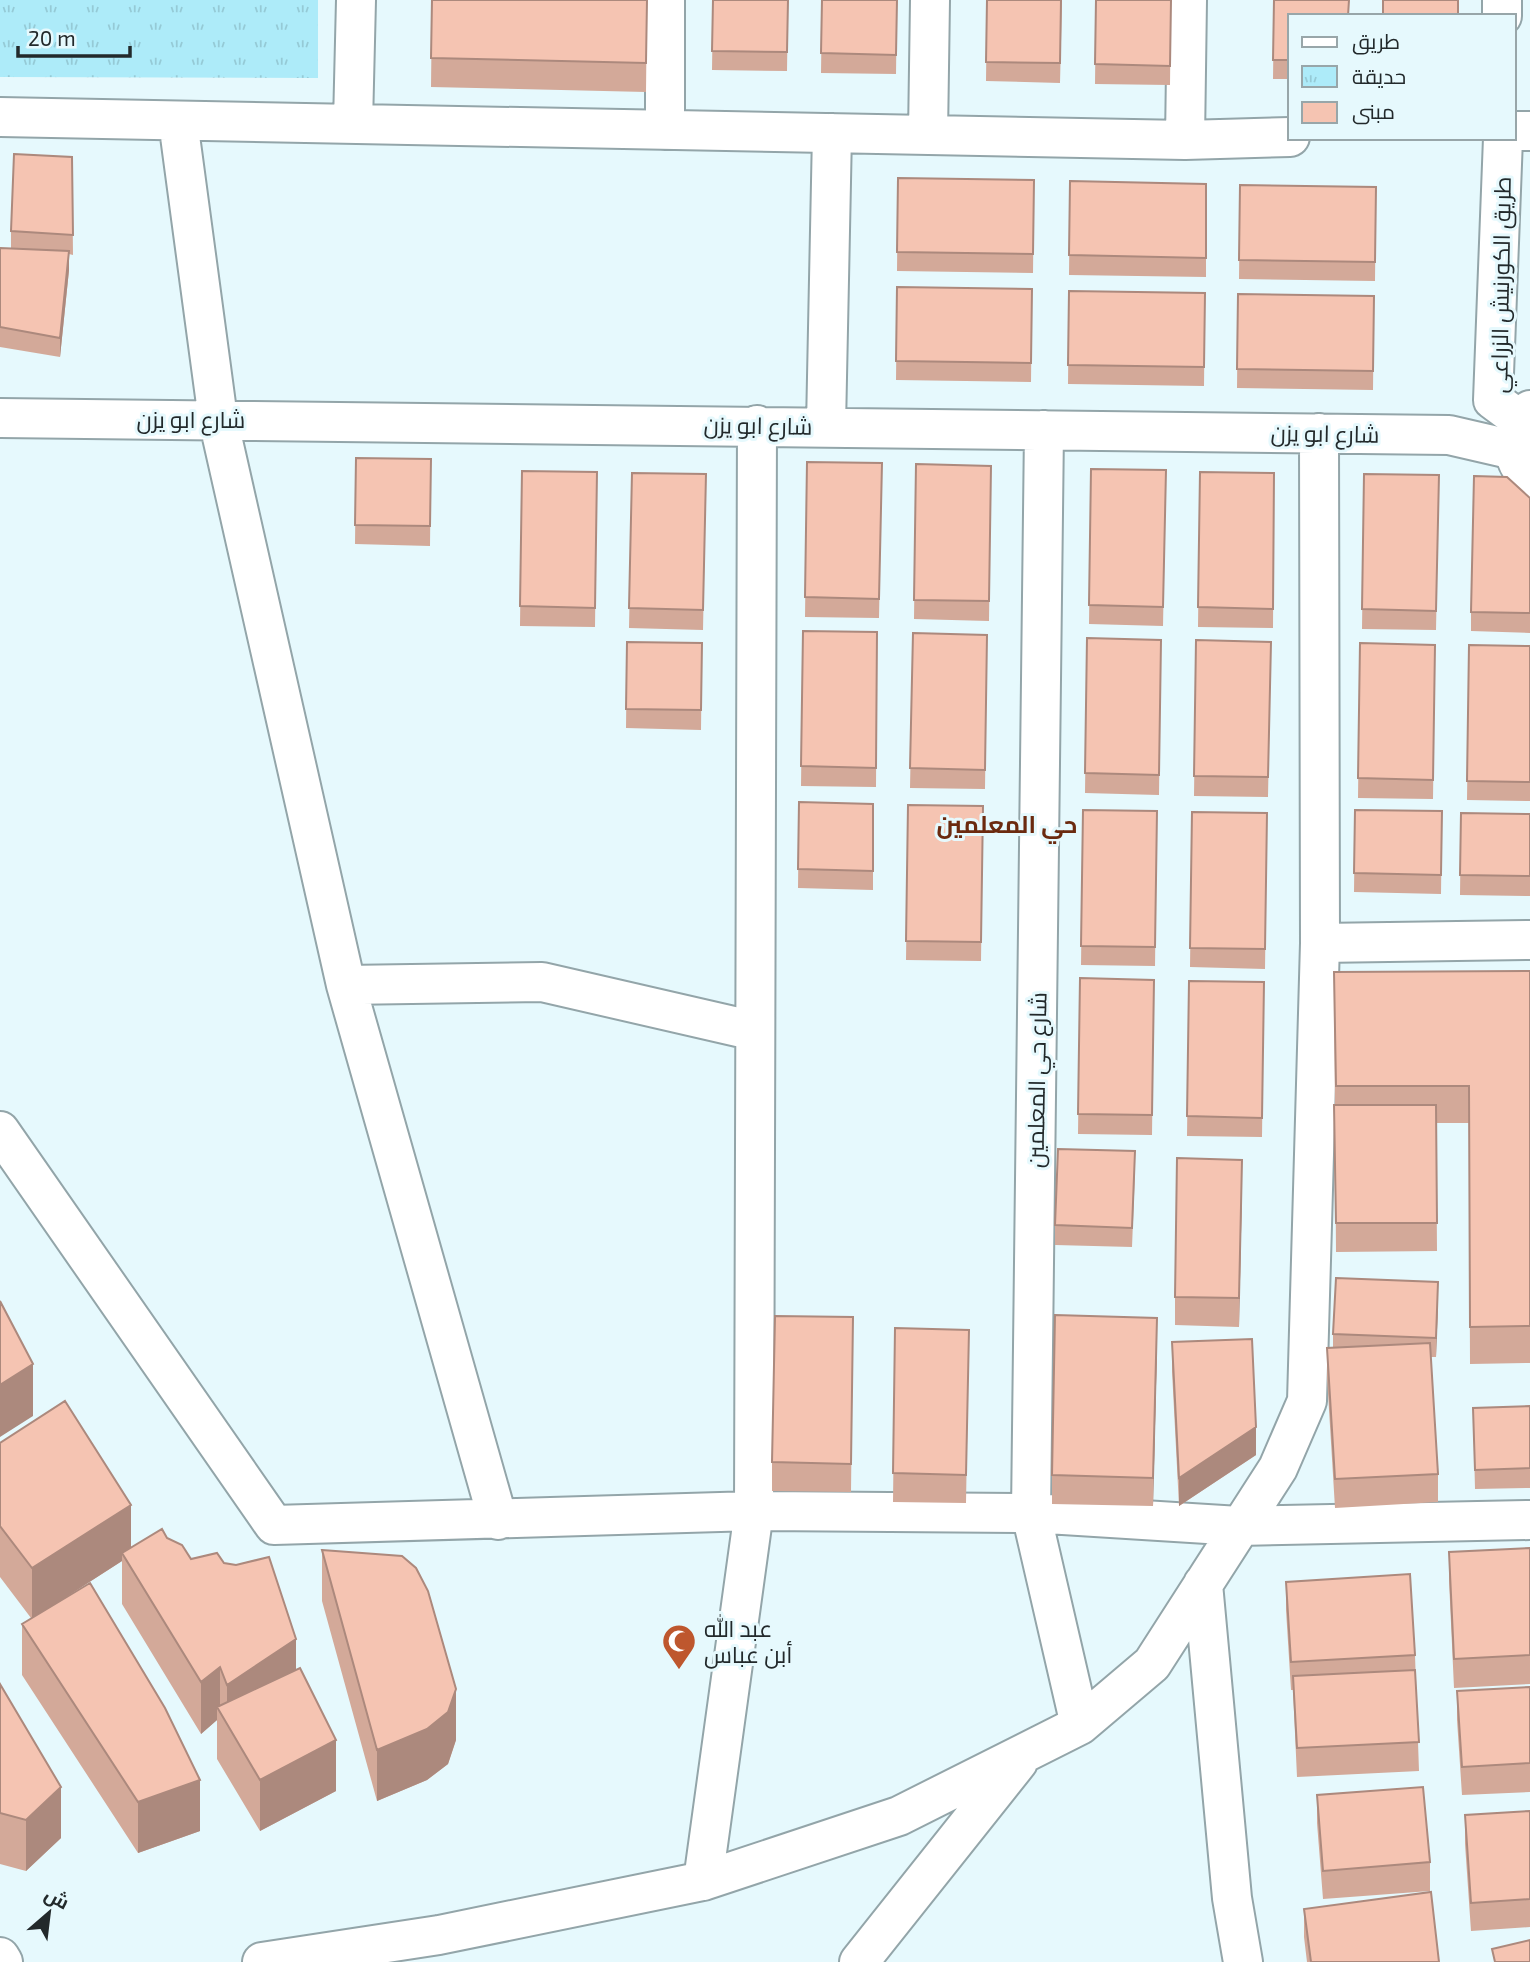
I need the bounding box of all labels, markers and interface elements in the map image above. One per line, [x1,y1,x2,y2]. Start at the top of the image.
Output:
scale bar [18,14,130,58]
legend [1288,14,1516,140]
text: 20 m [28,25,76,50]
text: طريق [1352,28,1400,55]
text: حديقة [1352,63,1406,88]
text: مبنى [1352,98,1395,125]
street label: طريق الكورنيش الزراعي [1484,176,1521,394]
street label: شارع ابو يزن [137,405,245,436]
street label: شارع ابو يزن [703,410,813,443]
street label: شارع ابو يزن [1270,418,1380,451]
district label: حي المعلمين [937,809,1077,844]
street label: شارع حي المعلمين [1020,992,1057,1168]
place label: عبد الله أبن عباس [704,1614,793,1669]
mosque icon: عبد الله أبن عباس [660,1622,698,1671]
north arrow [14,1878,84,1948]
text: ش [41,1882,73,1914]

